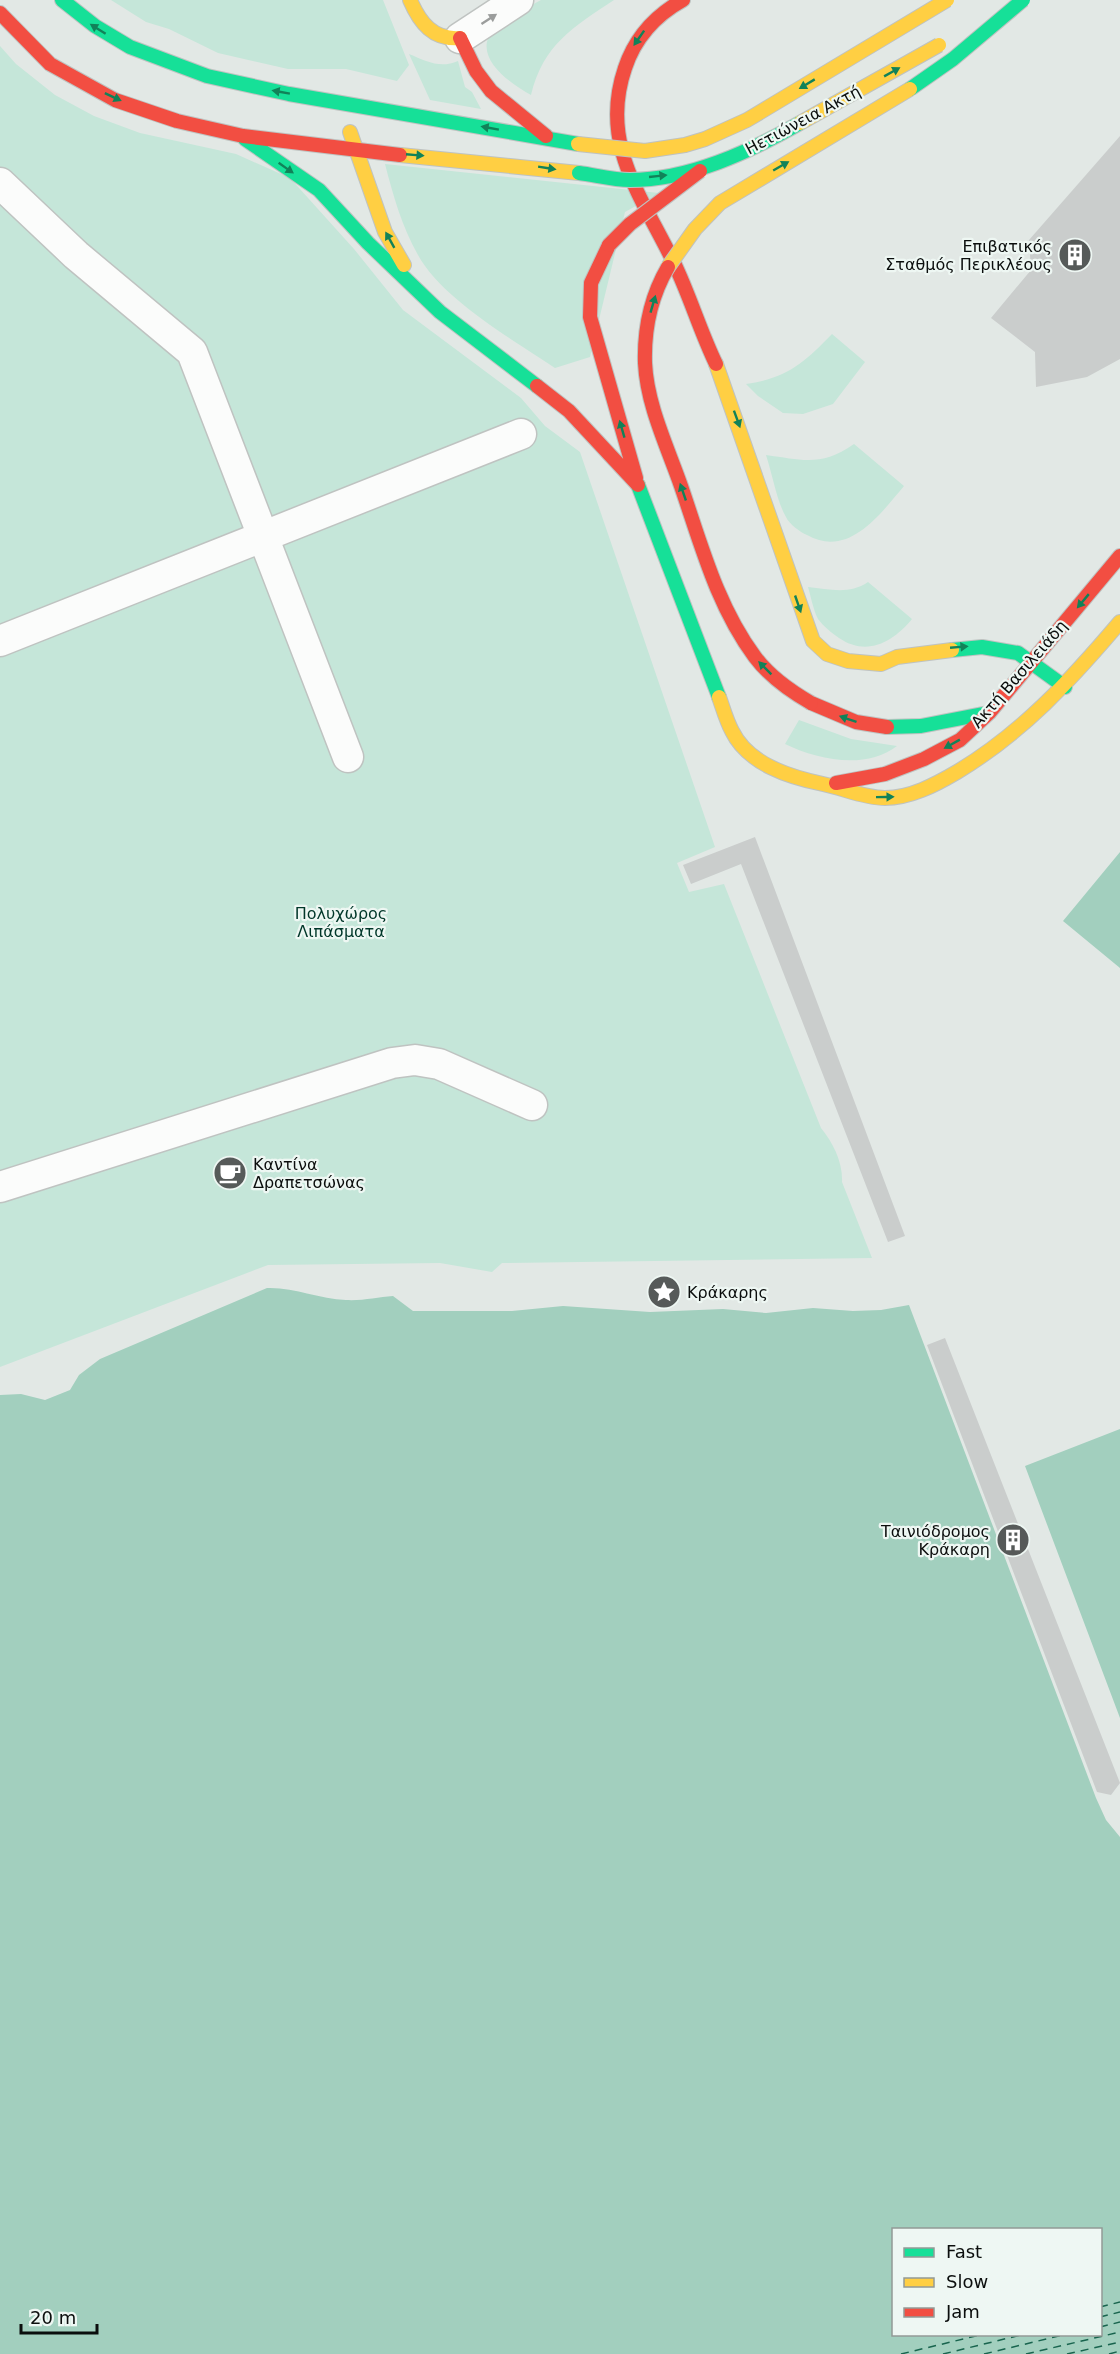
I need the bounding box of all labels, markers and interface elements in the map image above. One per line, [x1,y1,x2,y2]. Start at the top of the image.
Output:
one-way arrow [481,14,497,25]
one-way arrow [90,23,106,34]
one-way arrow [634,31,646,46]
one-way arrow [884,67,901,77]
one-way arrow [799,78,815,89]
street label: Ηετιώνεια Ακτή [742,82,864,158]
one-way arrow [271,87,290,96]
one-way arrow [104,93,121,102]
one-way arrow [480,123,499,132]
one-way arrow [406,150,425,160]
one-way arrow [773,161,790,171]
one-way arrow [278,162,294,174]
one-way arrow [537,164,556,173]
one-way arrow [649,171,668,181]
one-way arrow [385,232,395,249]
place label: Επιβατικός Σταθμός Περικλέους [885,237,1052,274]
building icon: Επιβατικός Σταθμός Περικλέους [1057,237,1093,273]
one-way arrow [648,295,658,313]
one-way arrow [732,410,742,428]
one-way arrow [617,420,626,438]
one-way arrow [678,483,688,501]
one-way arrow [1076,593,1089,609]
one-way arrow [794,595,804,613]
street label: Ακτή Βασιλειάδη [967,616,1071,732]
one-way arrow [950,643,969,652]
one-way arrow [758,661,772,675]
one-way arrow [839,713,857,723]
one-way arrow [943,739,960,749]
one-way arrow [876,792,895,802]
park label: Πολυχώρος Λιπάσματα [295,904,387,941]
cafe icon: Καντίνα Δραπετσώνας [212,1155,248,1191]
place label: Καντίνα Δραπετσώνας [253,1155,365,1192]
place icon: Κράκαρης [646,1274,682,1310]
place label: Κράκαρης [687,1283,768,1302]
place label: Ταινιόδρομος Κράκαρη [880,1522,990,1559]
building icon: Ταινιόδρομος Κράκαρη [995,1522,1031,1558]
legend [892,2228,1102,2336]
text: Fast [946,2241,982,2262]
text: Slow [946,2271,988,2292]
scale bar [21,2297,98,2335]
text: Jam [945,2301,980,2322]
text: 20 m [30,2307,76,2328]

